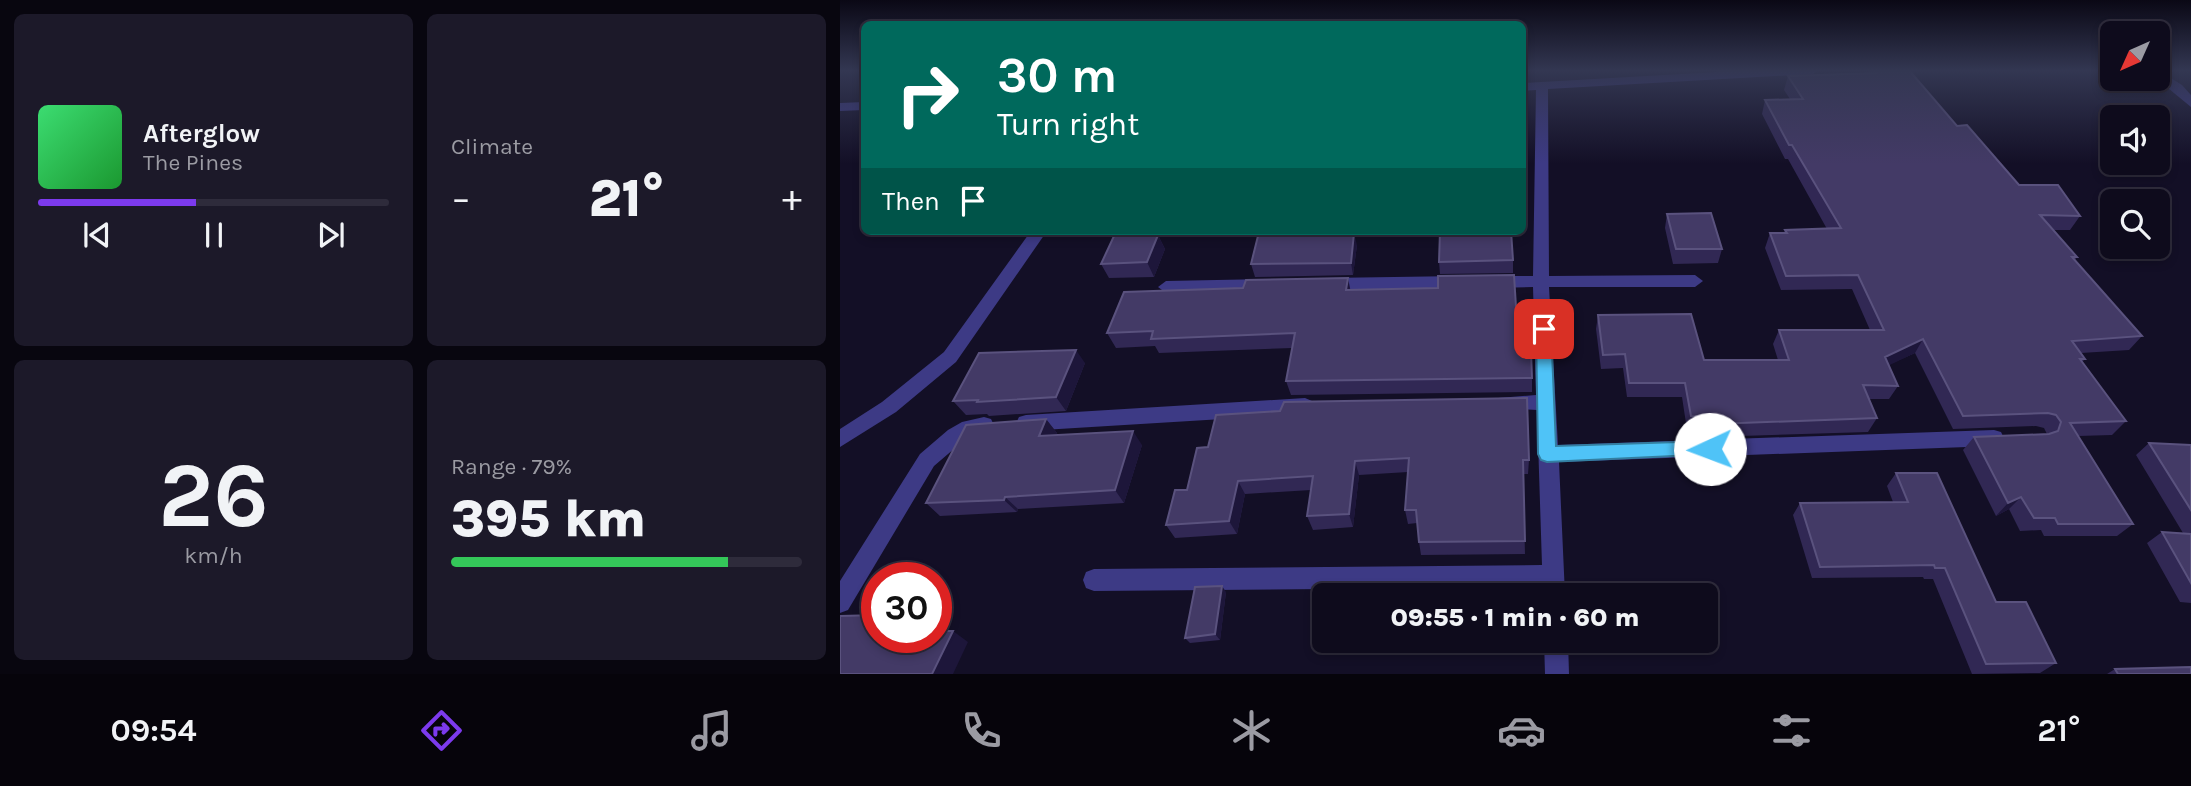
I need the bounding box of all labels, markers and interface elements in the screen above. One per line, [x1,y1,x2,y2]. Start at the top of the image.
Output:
north arrow [2100,21,2170,91]
map controls [2100,21,2170,259]
text: 30 m [997,47,1117,104]
icon: right [882,49,973,140]
button: sound [2100,105,2170,175]
text: Turn right [997,106,1139,143]
text: Afterglow [143,118,260,149]
text: Climate [451,133,533,160]
text: The Pines [143,149,243,176]
text: 21° [589,168,664,229]
text: − [451,176,471,221]
text: + [782,176,802,221]
icon: arrive [954,182,992,220]
text: Then [882,186,940,217]
button: search [2100,189,2170,259]
icon: previous [78,216,116,254]
icon: pause [195,216,233,254]
icon: next [312,216,350,254]
pin [1514,299,1574,359]
icon: arrive [1525,310,1563,348]
position arrow [1673,412,1747,486]
text: 26 [158,443,269,549]
text: Range · 79% [451,453,572,480]
text: 395 km [451,488,646,549]
text: km/h [184,542,243,569]
speed limit sign: 30 [861,562,952,653]
text: 09:55 · 1 min · 60 m [1390,602,1640,633]
icon: directions [417,706,466,755]
icon: music [687,706,736,755]
icon: phone [957,706,1006,755]
icon: climate [1227,706,1276,755]
icon: car [1497,706,1546,755]
icon: filters [1767,706,1816,755]
text: 09:54 [110,712,197,749]
text: 21° [2037,712,2080,749]

